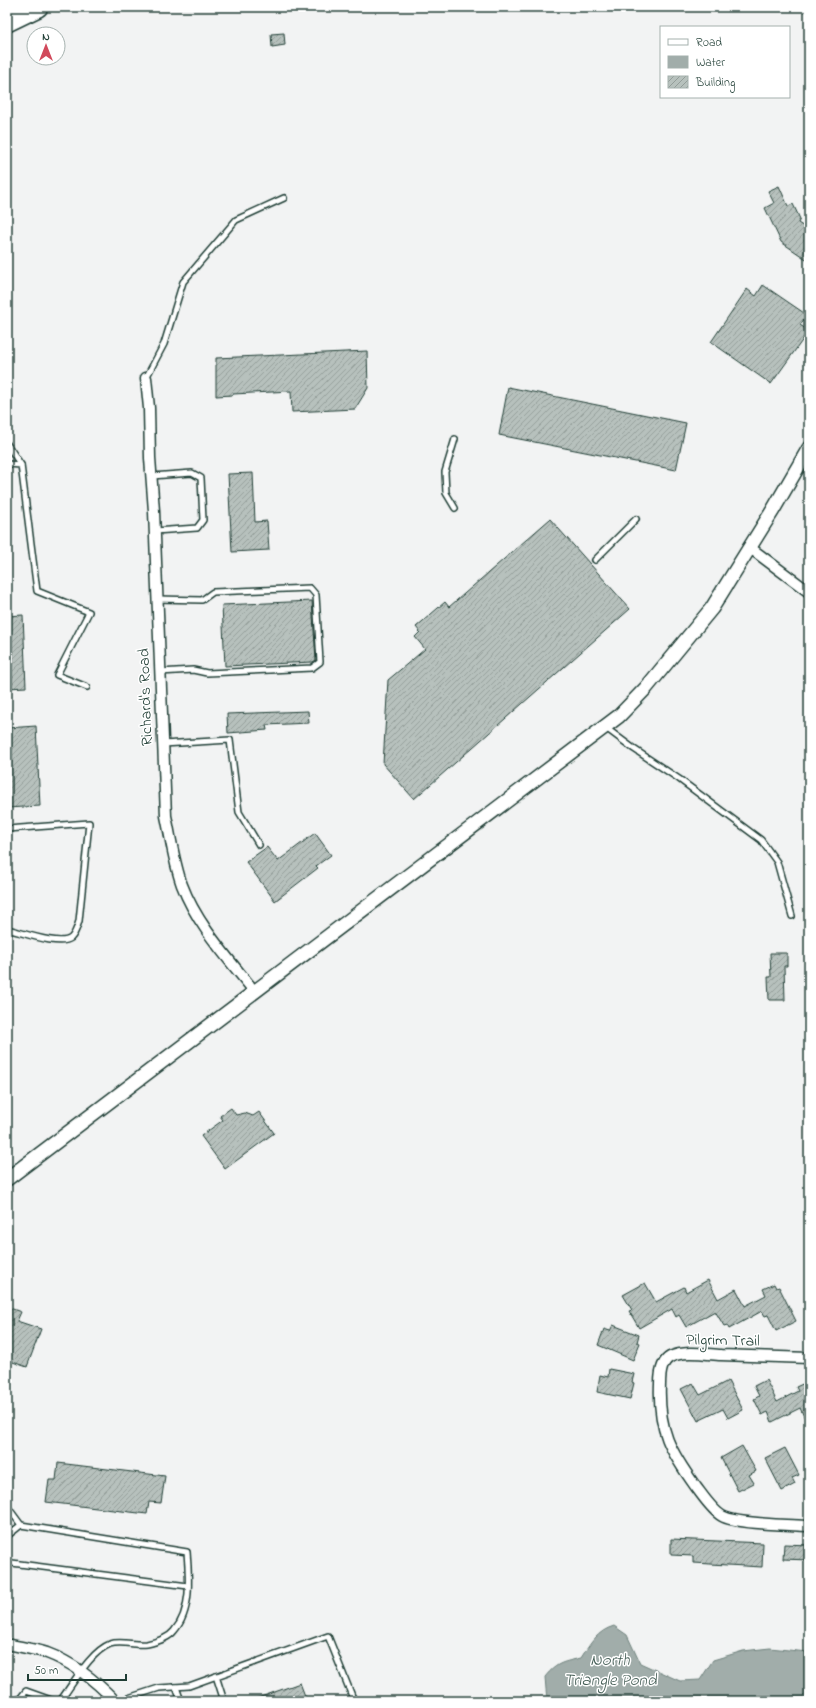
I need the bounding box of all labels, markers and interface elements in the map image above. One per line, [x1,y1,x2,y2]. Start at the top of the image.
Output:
north arrow [26,26,66,66]
legend [660,26,790,98]
text: N [42,29,50,45]
text: Road [696,34,722,52]
text: Water [696,54,725,72]
text: Building [695,74,735,93]
street label: Richard's Road [132,648,160,746]
street label: Pilgrim Trail [686,1328,760,1354]
water label: North Triangle Pond [564,1648,658,1694]
scale bar [28,1656,126,1682]
text: 50 m [34,1662,58,1680]

